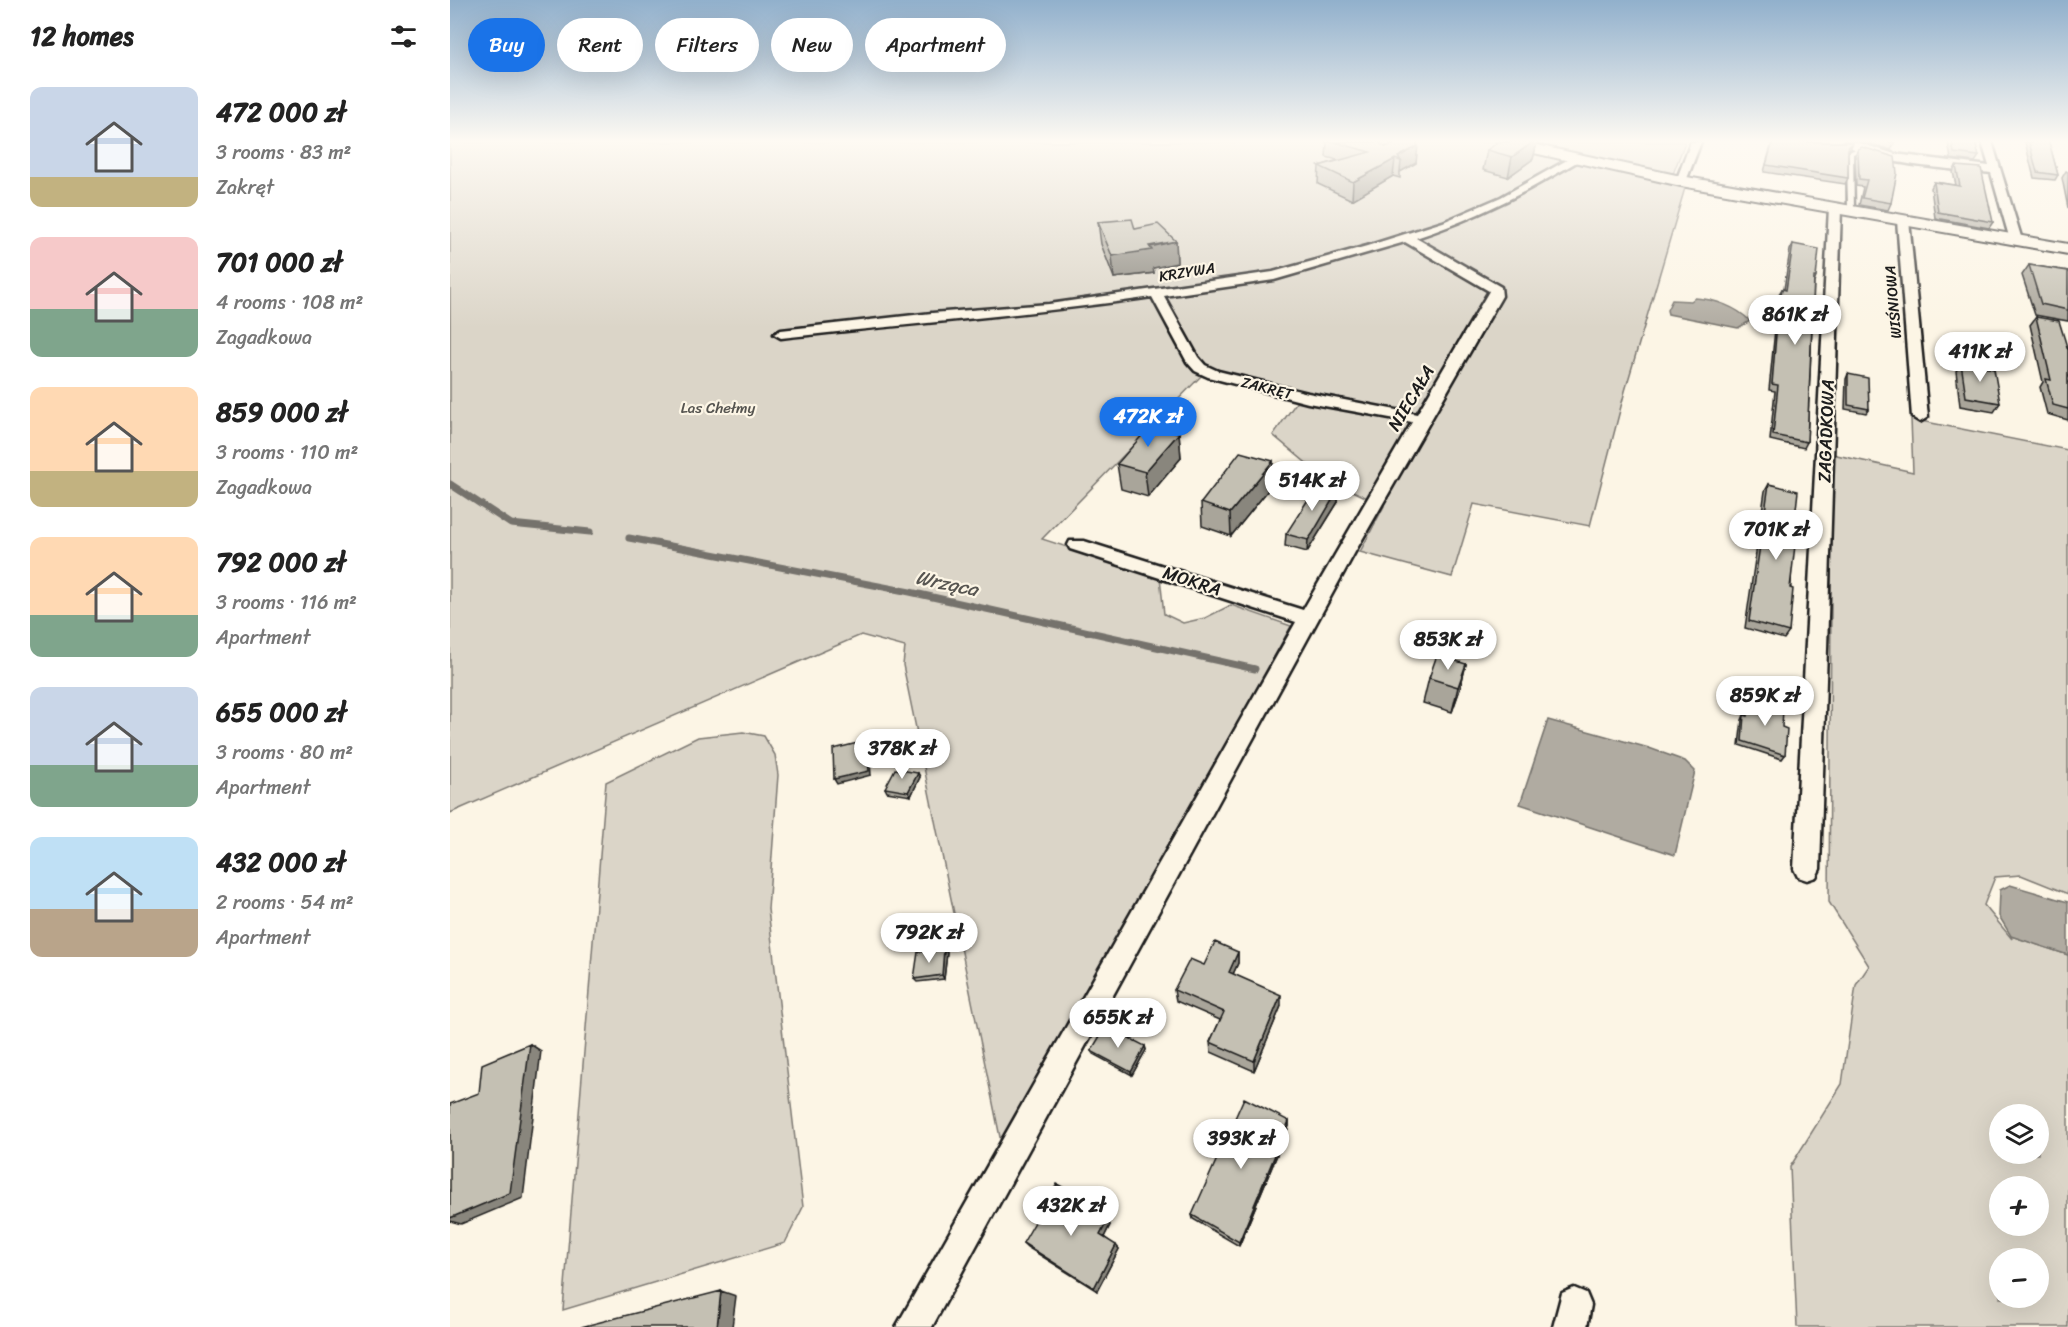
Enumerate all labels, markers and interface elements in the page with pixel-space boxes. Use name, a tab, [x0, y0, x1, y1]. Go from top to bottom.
text: 12 homes	[30, 13, 134, 59]
chip: Buy	[468, 18, 545, 72]
chip: Rent	[557, 18, 643, 72]
chip: Filters	[655, 18, 759, 72]
chip: New	[771, 18, 853, 72]
chip: Apartment	[865, 18, 1006, 72]
icon: filters	[387, 20, 420, 53]
text: 472 000 zł	[216, 89, 346, 135]
icon: home	[78, 111, 150, 183]
text: 3 rooms · 83 m²	[216, 135, 351, 170]
text: Zakręt	[216, 170, 274, 205]
text: 701 000 zł	[216, 239, 342, 285]
street label: KRZYWA	[1157, 255, 1217, 289]
icon: home	[78, 261, 150, 333]
street label: WIŚNIOWA	[1877, 264, 1909, 340]
text: 4 rooms · 108 m²	[216, 285, 363, 320]
pin: 861K zł	[1740, 295, 1850, 346]
text: 861K zł	[1762, 297, 1828, 332]
text: Zagadkowa	[216, 320, 312, 355]
pin: 411K zł	[1925, 332, 2035, 383]
text: 411K zł	[1948, 334, 2012, 369]
street label: NIECAŁA	[1379, 359, 1443, 437]
street label: ZAKRĘT	[1238, 369, 1297, 407]
street label: ZAGADKOWA	[1808, 379, 1844, 483]
text: 859 000 zł	[216, 389, 347, 435]
park label: Las Chełmy	[681, 395, 755, 421]
pin: 472K zł	[1093, 397, 1203, 448]
text: 472K zł	[1114, 399, 1182, 434]
icon: home	[78, 411, 150, 483]
text: 3 rooms · 110 m²	[216, 435, 358, 470]
pin: 514K zł	[1257, 461, 1367, 512]
text: 514K zł	[1279, 463, 1345, 498]
text: Zagadkowa	[216, 470, 312, 505]
pin: 701K zł	[1721, 510, 1831, 561]
text: 701K zł	[1743, 512, 1809, 547]
text: 792 000 zł	[216, 539, 345, 585]
street label: MOKRA	[1159, 557, 1225, 605]
water label: Wrząca	[912, 560, 983, 608]
icon: home	[78, 561, 150, 633]
text: 3 rooms · 116 m²	[216, 585, 357, 620]
text: Apartment	[216, 620, 310, 655]
pin: 853K zł	[1393, 620, 1503, 671]
text: 853K zł	[1414, 622, 1482, 657]
pin: 859K zł	[1710, 676, 1820, 727]
text: 859K zł	[1730, 678, 1800, 713]
text: 655 000 zł	[216, 689, 346, 735]
icon: home	[78, 711, 150, 783]
pin: 378K zł	[847, 729, 957, 780]
text: 378K zł	[868, 731, 936, 766]
text: 3 rooms · 80 m²	[216, 735, 353, 770]
text: Apartment	[216, 770, 310, 805]
text: 432 000 zł	[216, 839, 345, 885]
icon: home	[78, 861, 150, 933]
text: 2 rooms · 54 m²	[216, 885, 354, 920]
pin: 792K zł	[874, 913, 984, 964]
text: 792K zł	[895, 915, 963, 950]
text: Apartment	[216, 920, 310, 955]
pin: 655K zł	[1063, 998, 1173, 1049]
text: 655K zł	[1083, 1000, 1153, 1035]
map controls	[1989, 1104, 2049, 1308]
button: layers	[1989, 1104, 2049, 1164]
pin: 393K zł	[1186, 1119, 1296, 1170]
text: 393K zł	[1207, 1121, 1275, 1156]
button: +	[1989, 1176, 2049, 1236]
pin: 432K zł	[1016, 1186, 1126, 1237]
text: 432K zł	[1037, 1188, 1105, 1223]
button: −	[1989, 1248, 2049, 1308]

